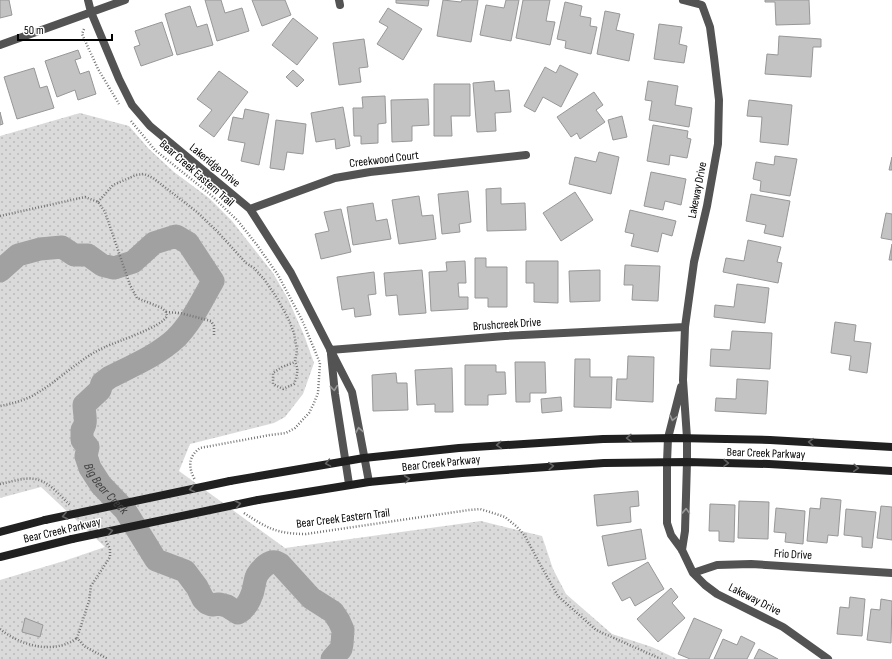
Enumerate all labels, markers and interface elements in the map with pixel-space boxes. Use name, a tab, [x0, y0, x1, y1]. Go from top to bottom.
scale bar	[18, 16, 112, 42]
text: 50 m	[24, 23, 44, 38]
street label: Bear Creek Eastern Trail	[156, 137, 237, 210]
street label: Lakeridge Drive	[186, 140, 243, 191]
street label: Creekwood Court	[349, 148, 420, 171]
street label: Lakeway Drive	[685, 161, 710, 219]
street label: Brushcreek Drive	[472, 315, 542, 334]
one-way arrow	[329, 385, 338, 391]
one-way arrow	[670, 415, 678, 421]
one-way arrow	[355, 427, 364, 433]
one-way arrow	[626, 434, 632, 443]
one-way arrow	[808, 438, 814, 446]
one-way arrow	[496, 441, 502, 450]
street label: Bear Creek Parkway	[726, 445, 806, 462]
street label: Bear Creek Parkway	[401, 452, 481, 475]
one-way arrow	[325, 459, 331, 467]
one-way arrow	[723, 459, 729, 467]
water label: Big Bear Creek	[80, 461, 132, 519]
one-way arrow	[548, 462, 554, 471]
one-way arrow	[853, 464, 859, 473]
one-way arrow	[404, 475, 411, 484]
one-way arrow	[189, 484, 195, 493]
one-way arrow	[234, 501, 241, 509]
street label: Bear Creek Eastern Trail	[295, 505, 391, 532]
one-way arrow	[681, 508, 690, 514]
one-way arrow	[61, 511, 68, 519]
street label: Bear Creek Parkway	[22, 514, 102, 547]
one-way arrow	[107, 527, 113, 535]
street label: Frio Drive	[774, 546, 813, 563]
street label: Lakeway Drive	[726, 580, 784, 619]

